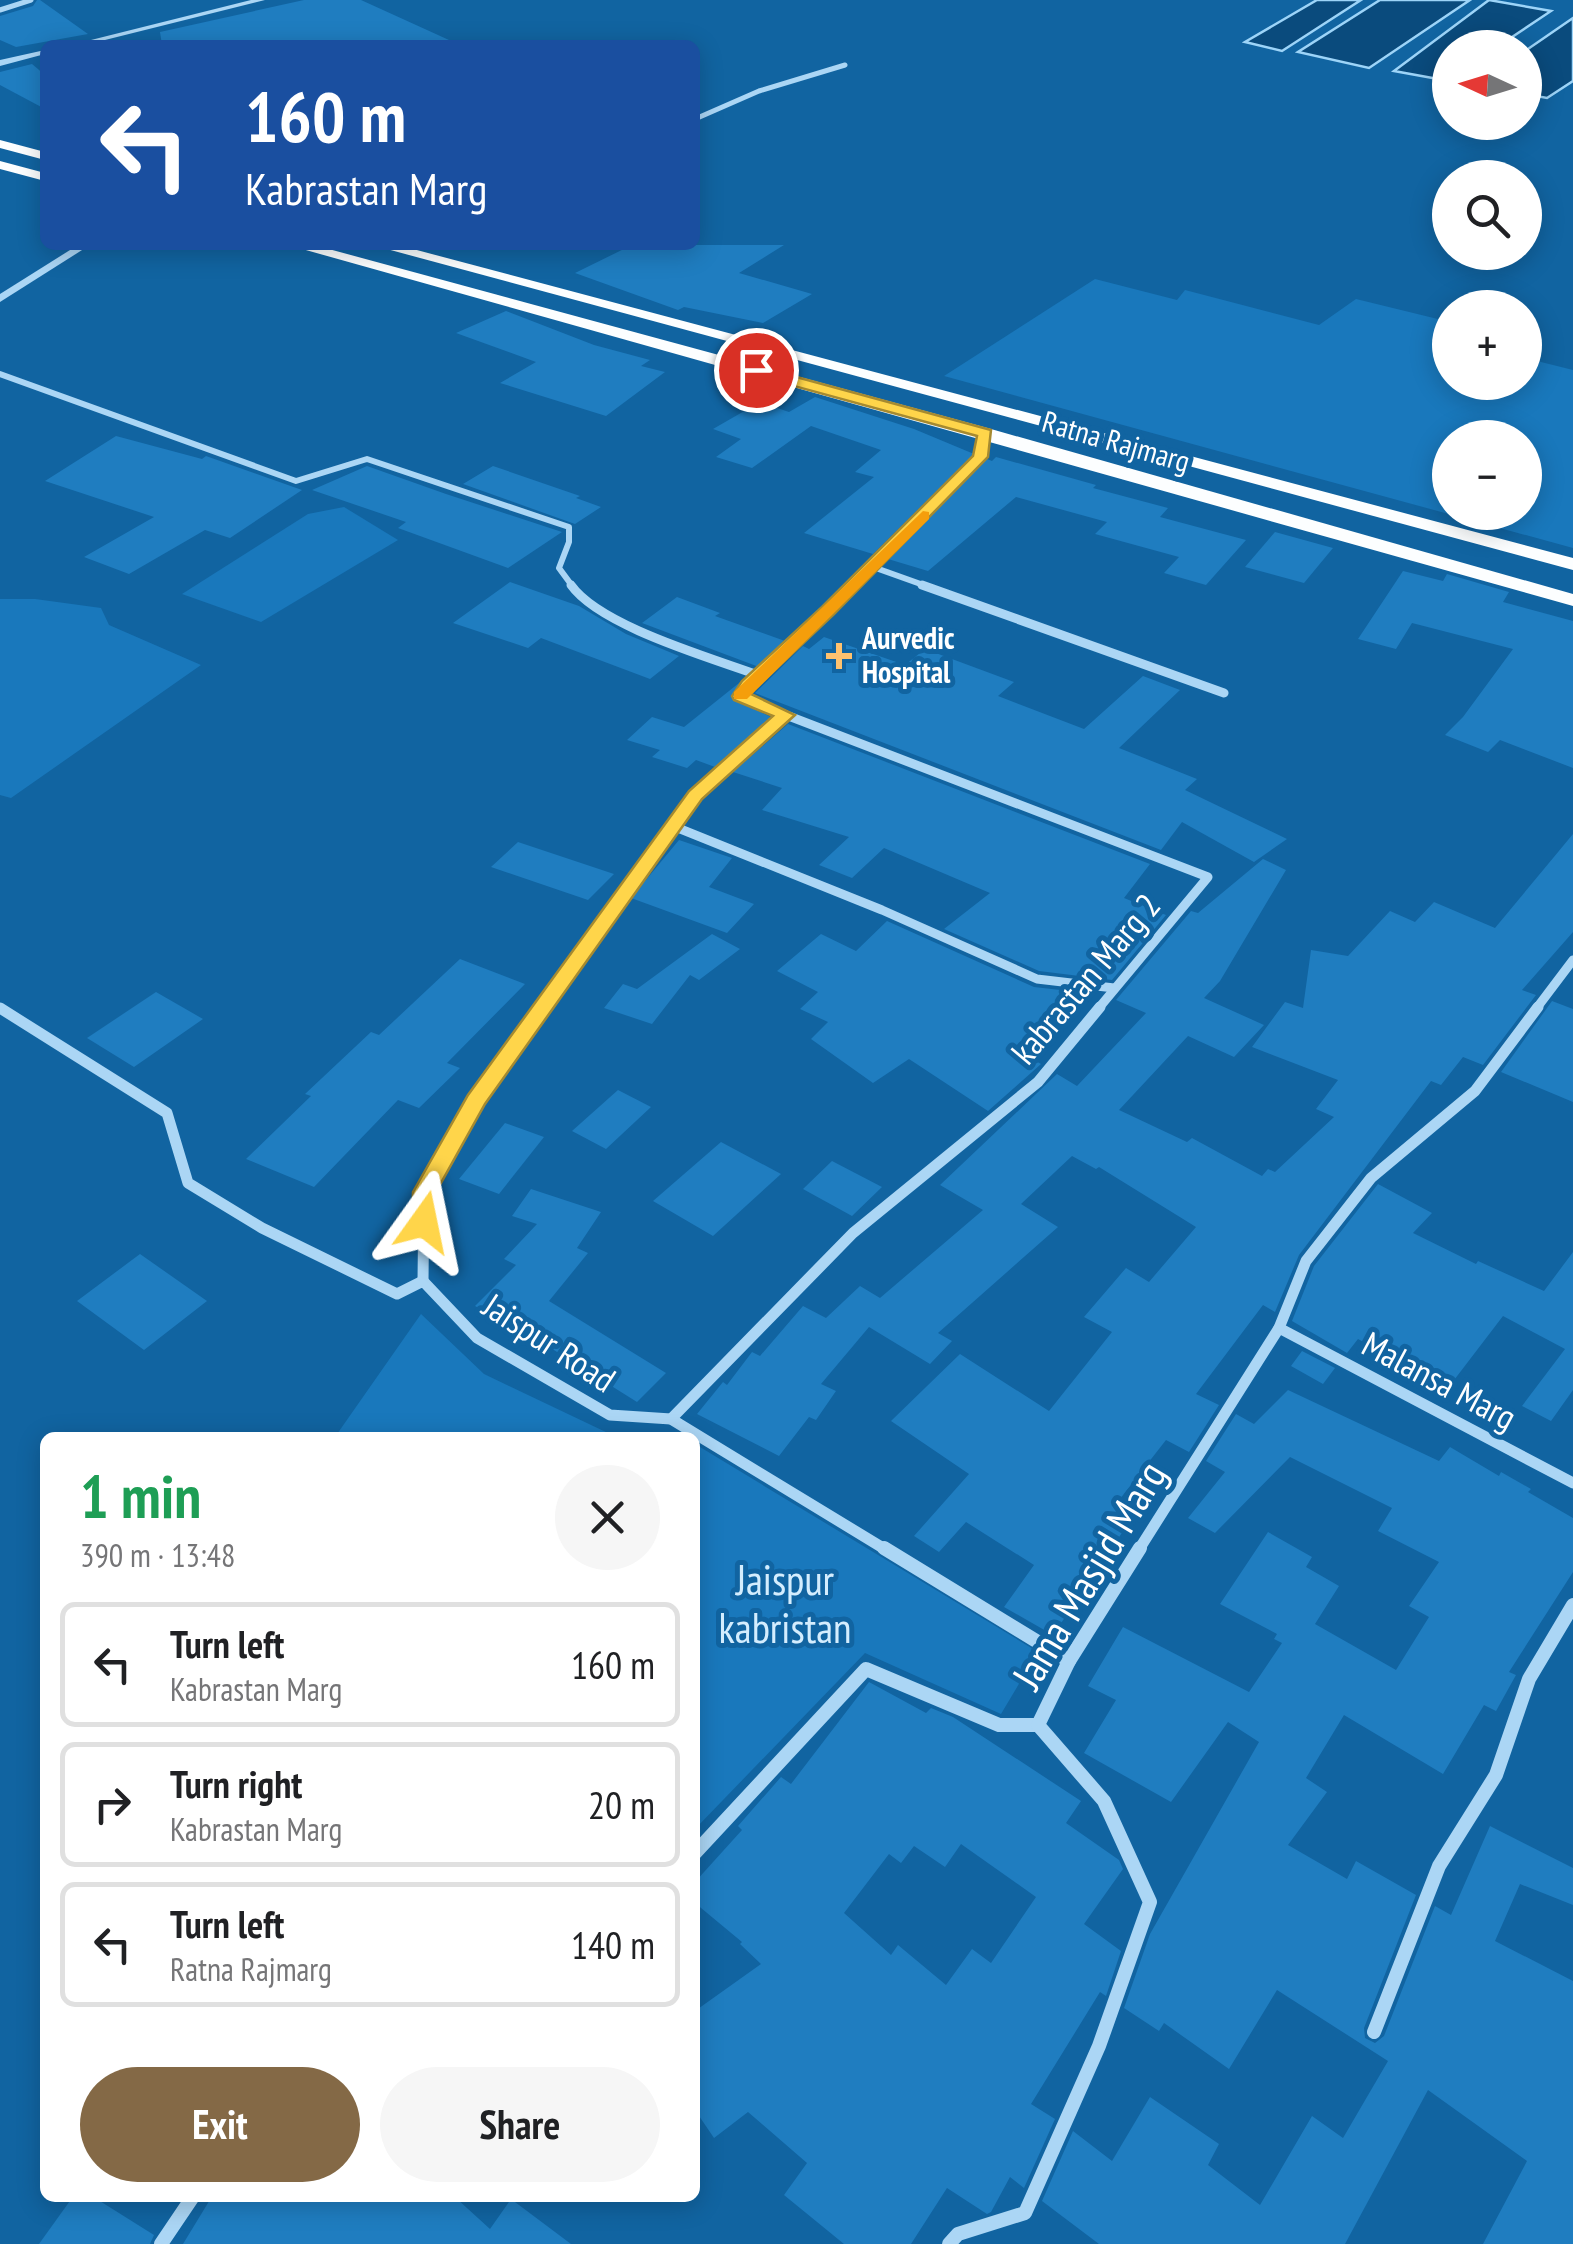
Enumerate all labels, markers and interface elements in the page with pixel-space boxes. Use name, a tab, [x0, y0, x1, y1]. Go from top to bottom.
north arrow	[1432, 30, 1542, 140]
map controls	[1432, 30, 1542, 530]
text: 160 m	[245, 71, 406, 161]
icon: left	[80, 80, 210, 210]
text: Kabrastan Marg	[245, 159, 487, 217]
button: search	[1432, 160, 1542, 270]
button: +	[1432, 290, 1542, 400]
pin	[714, 328, 799, 413]
icon: arrive	[729, 343, 784, 398]
street label: Ratna Rajmarg	[1038, 401, 1195, 480]
button: −	[1432, 420, 1542, 530]
place label: Aurvedic Hospital	[861, 618, 955, 691]
marker: Aurvedic Hospital	[826, 643, 852, 669]
street label: kabrastan Marg 2	[1001, 884, 1170, 1073]
position arrow	[372, 1170, 476, 1274]
street label: Jaispur Road	[474, 1282, 625, 1402]
street label: Malansa Marg	[1354, 1320, 1524, 1440]
street label: Jama Masjid Marg	[998, 1451, 1178, 1700]
text: 1 min	[80, 1457, 201, 1535]
button: close	[555, 1465, 660, 1570]
text: 390 m · 13:48	[80, 1534, 235, 1576]
park label: Jaispur kabristan	[719, 1552, 851, 1655]
text: Turn left	[170, 1619, 284, 1668]
icon: left	[85, 1637, 140, 1692]
text: 160 m	[571, 1640, 655, 1689]
text: Kabrastan Marg	[170, 1668, 342, 1710]
text: Turn right	[170, 1759, 302, 1808]
icon: right	[85, 1777, 140, 1832]
text: 20 m	[588, 1780, 655, 1829]
text: Kabrastan Marg	[170, 1808, 342, 1850]
text: Turn left	[170, 1899, 284, 1948]
icon: left	[85, 1917, 140, 1972]
text: 140 m	[571, 1920, 655, 1969]
text: Ratna Rajmarg	[170, 1948, 332, 1990]
button: Exit	[80, 2067, 360, 2182]
button: Share	[380, 2067, 660, 2182]

